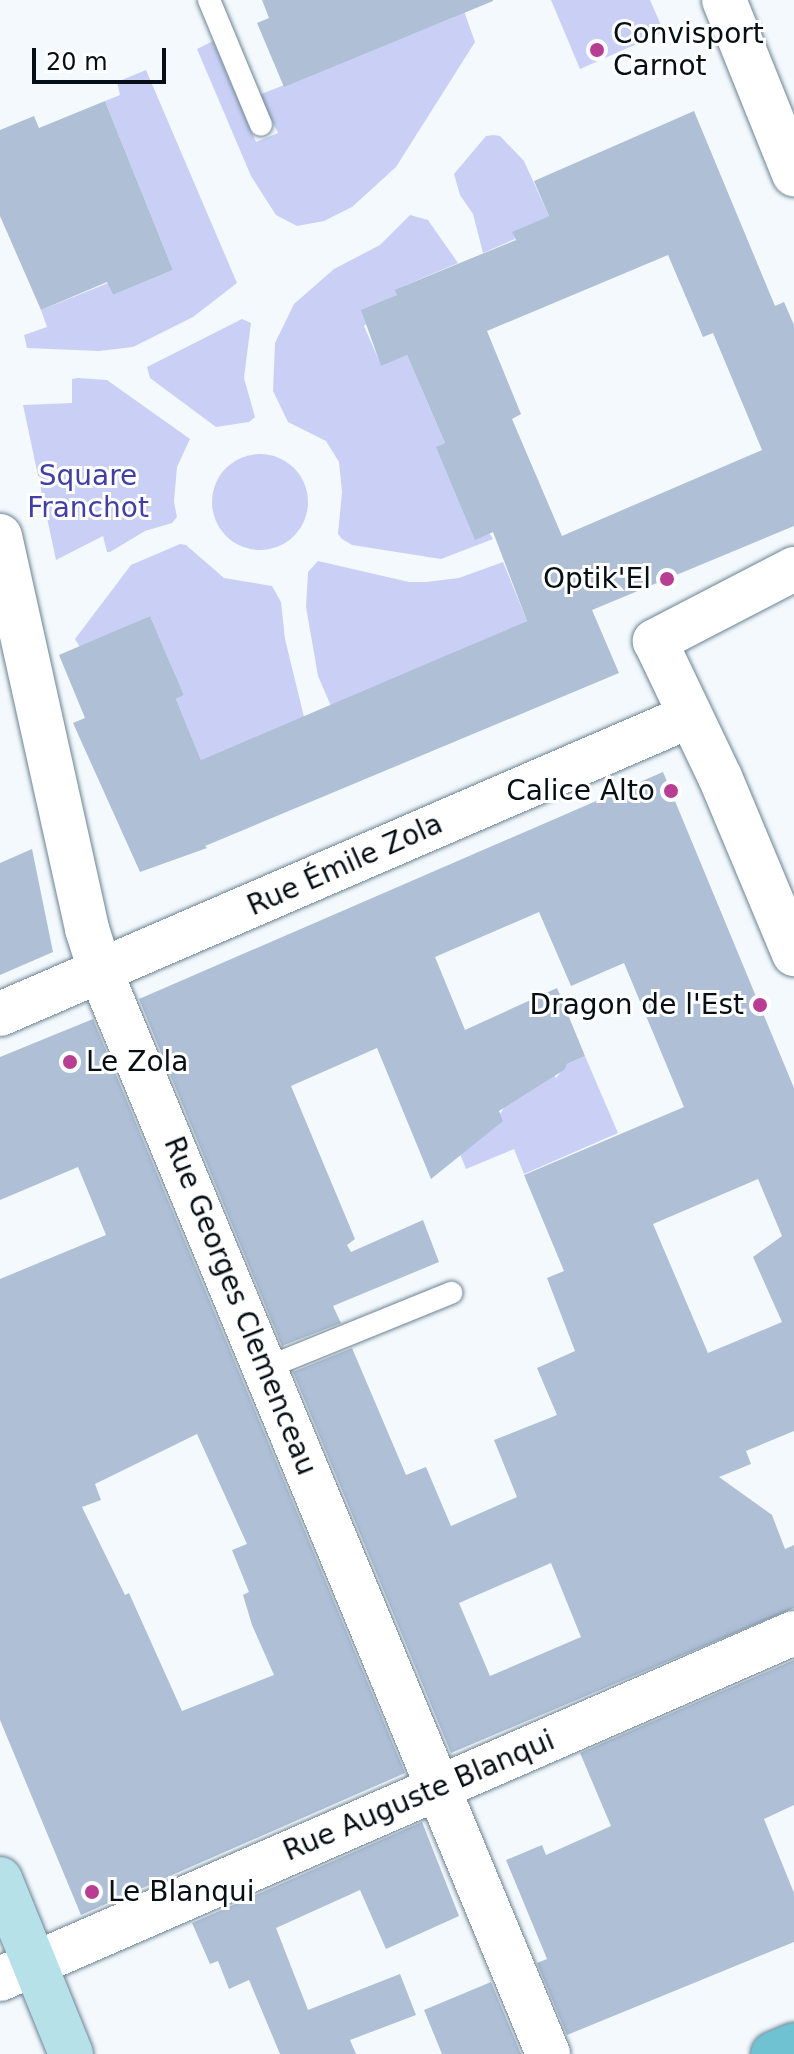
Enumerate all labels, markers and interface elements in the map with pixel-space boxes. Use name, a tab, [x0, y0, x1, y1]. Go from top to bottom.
place label: Convisport Carnot	[613, 17, 764, 83]
scale bar	[36, 32, 170, 82]
marker: Convisport Carnot	[588, 41, 606, 59]
text: 20 m	[46, 48, 108, 76]
park label: Square Franchot	[27, 459, 149, 525]
place label: Optik'El	[543, 562, 651, 596]
marker: Optik'El	[658, 570, 676, 588]
place label: Calice Alto	[506, 774, 655, 808]
marker: Calice Alto	[662, 782, 680, 800]
street label: Rue Émile Zola	[242, 807, 448, 923]
place label: Dragon de l'Est	[530, 988, 744, 1022]
marker: Dragon de l'Est	[751, 996, 769, 1014]
place label: Le Zola	[86, 1045, 188, 1079]
marker: Le Zola	[61, 1053, 79, 1071]
street label: Rue Georges Clemenceau	[157, 1132, 323, 1480]
street label: Rue Auguste Blanqui	[278, 1724, 560, 1868]
place label: Le Blanqui	[108, 1875, 254, 1909]
marker: Le Blanqui	[83, 1883, 101, 1901]

